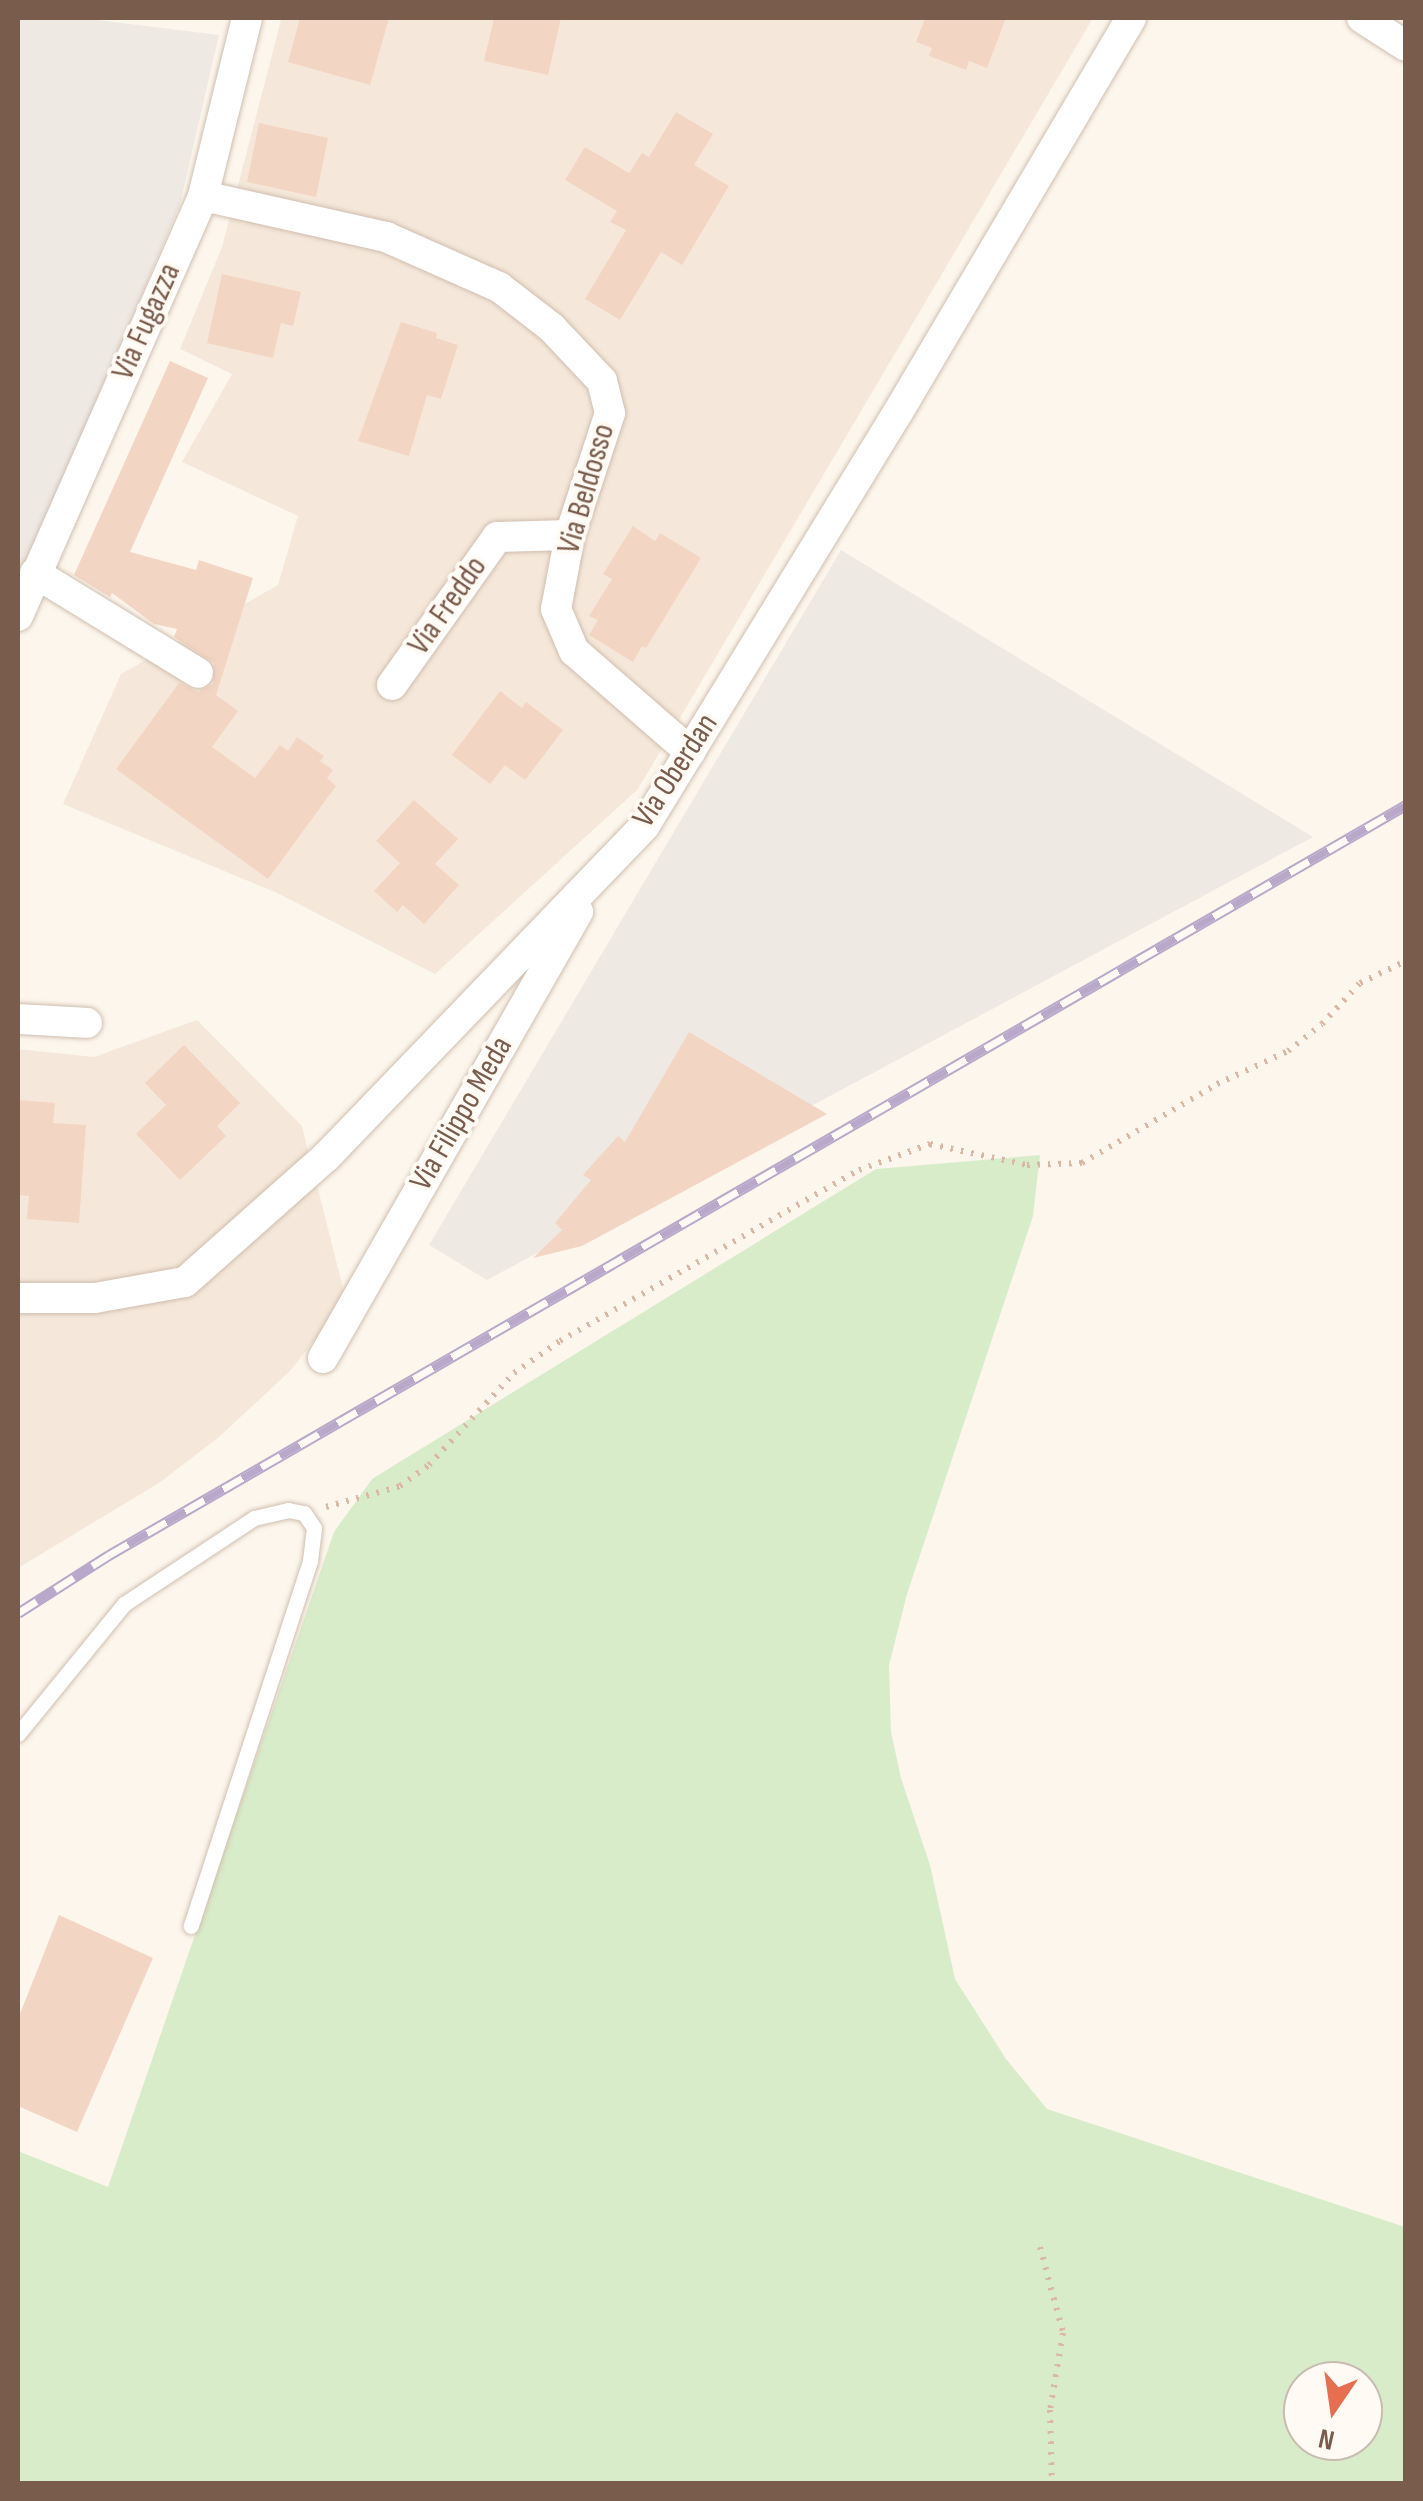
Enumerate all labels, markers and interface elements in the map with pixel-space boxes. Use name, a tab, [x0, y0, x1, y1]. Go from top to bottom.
street label: Via Fugazza	[104, 258, 190, 386]
street label: Via Beldosso	[550, 420, 624, 558]
street label: Via Freddo	[400, 549, 496, 663]
street label: Via Oberdan	[625, 707, 727, 835]
street label: Via Filippo Meda	[403, 1030, 521, 1198]
north arrow	[1283, 2361, 1383, 2461]
text: N	[1316, 2421, 1338, 2457]

